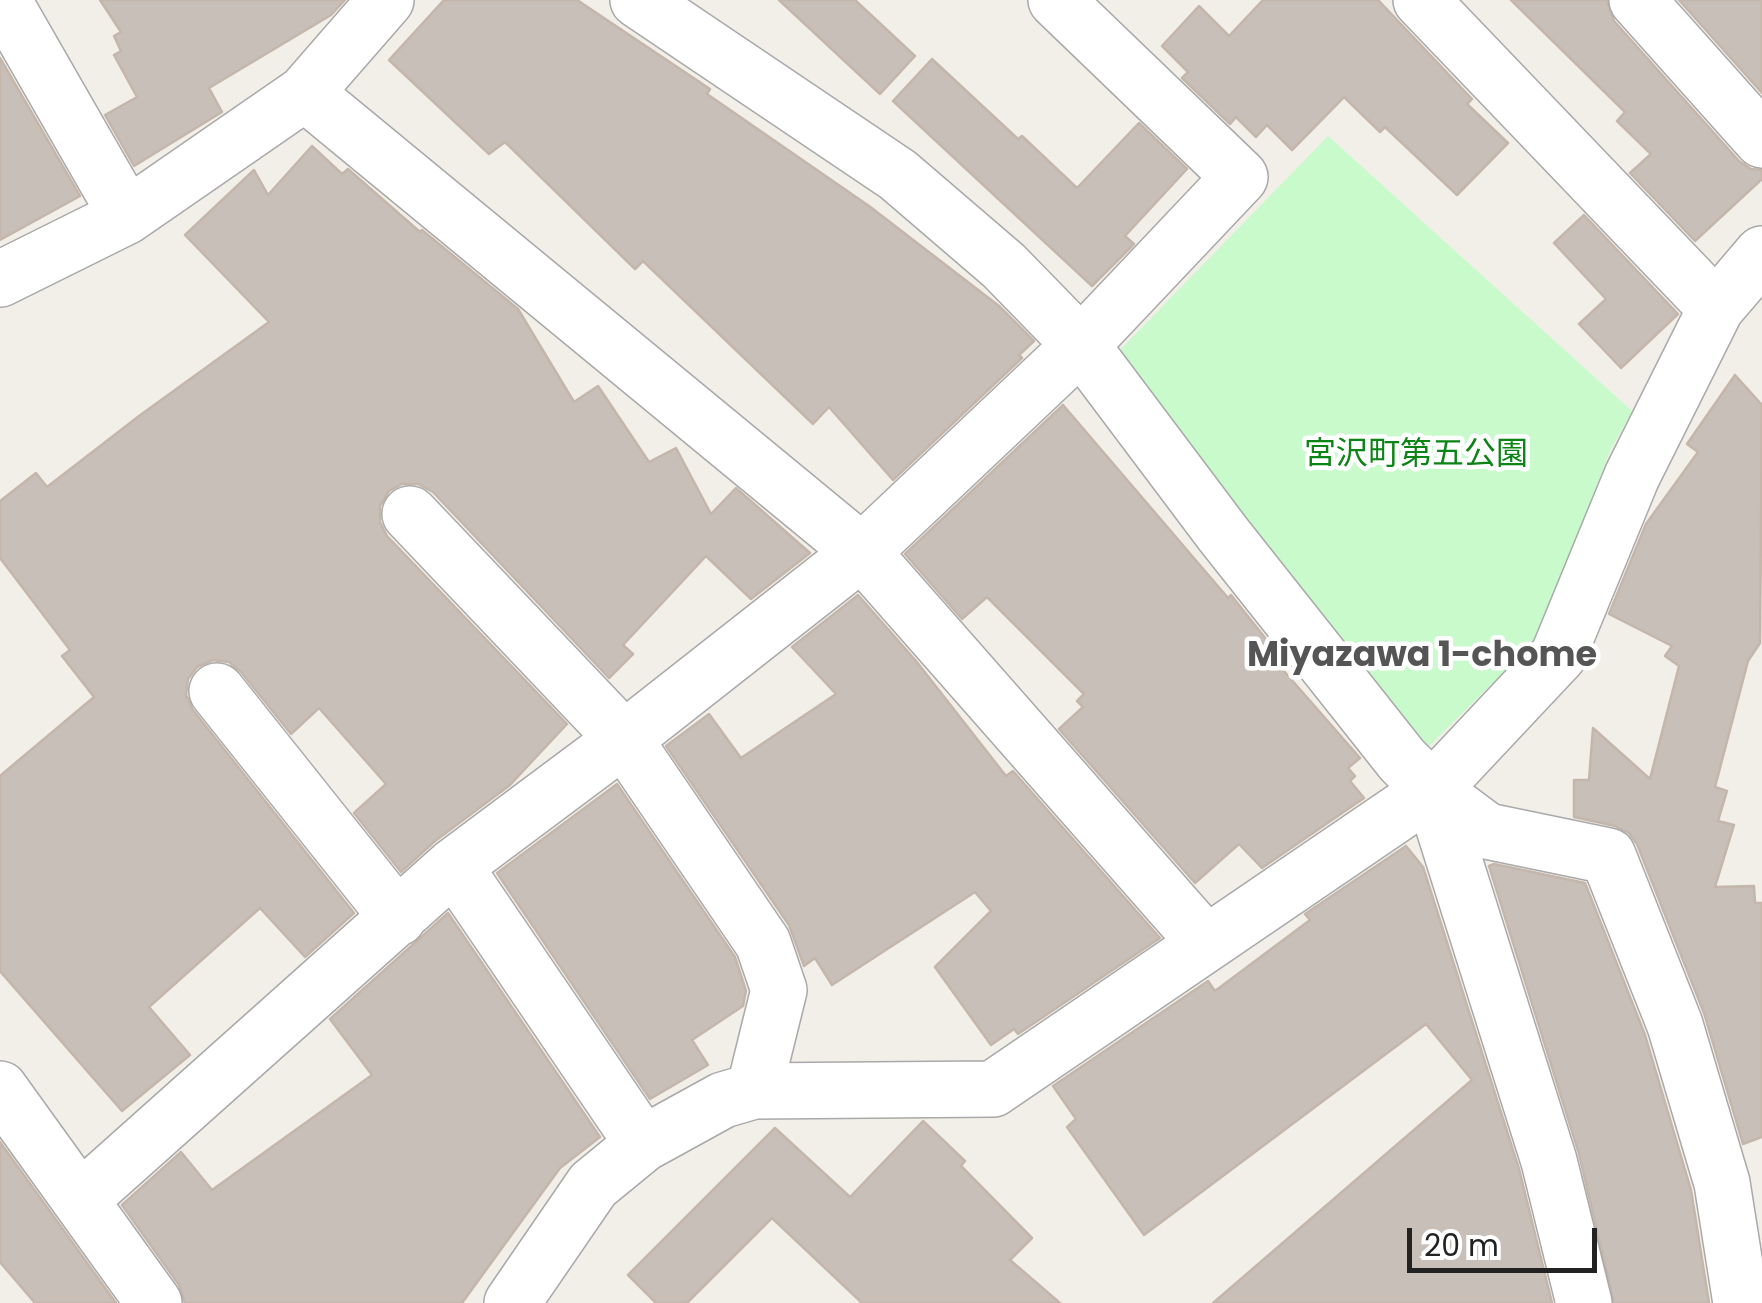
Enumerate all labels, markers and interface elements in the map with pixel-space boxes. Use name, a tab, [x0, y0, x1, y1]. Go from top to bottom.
park label: 宮沢町第五公園	[1304, 437, 1528, 475]
district label: Miyazawa 1-chome	[1247, 636, 1597, 678]
scale bar	[1412, 1208, 1602, 1270]
text: 20 m	[1424, 1224, 1499, 1267]

